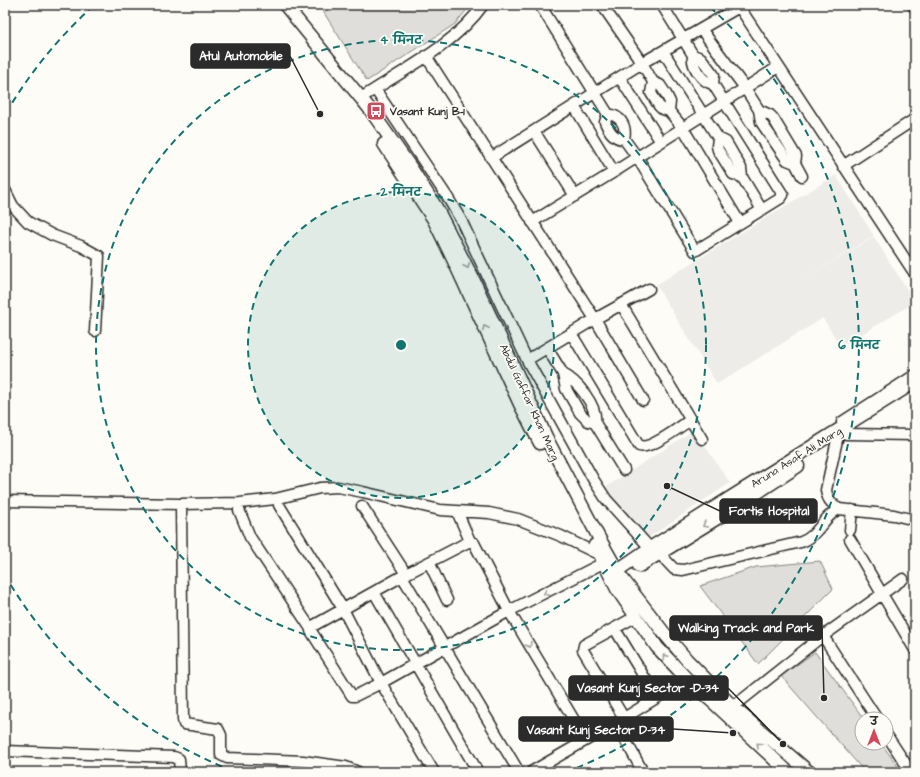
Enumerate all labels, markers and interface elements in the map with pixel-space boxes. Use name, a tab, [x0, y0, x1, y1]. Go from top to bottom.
text: 4 मिनट	[380, 31, 423, 49]
callout: Atul Automobile	[191, 44, 290, 68]
text: Atul Automobile	[199, 48, 283, 65]
bus stop icon: Vasant Kunj B-1	[365, 100, 387, 122]
place label: Vasant Kunj B-1	[389, 104, 465, 120]
text: 2 मिनट	[380, 183, 423, 201]
one-way arrow	[462, 262, 470, 269]
one-way arrow	[482, 325, 490, 333]
text: 6 मिनट	[838, 336, 881, 354]
centre of rings	[394, 338, 408, 352]
street label: Abdul Gaffar Khan Marg	[495, 341, 563, 464]
street label: Aruna Asaf Ali Marg	[748, 423, 845, 492]
callout: Fortis Hospital	[720, 499, 817, 523]
text: Fortis Hospital	[729, 503, 809, 521]
one-way arrow	[702, 520, 709, 528]
one-way arrow	[542, 588, 550, 595]
callout: Walking Track and Park	[670, 616, 822, 640]
text: Walking Track and Park	[677, 620, 815, 639]
one-way arrow	[524, 641, 532, 648]
one-way arrow	[662, 654, 669, 661]
callout: Vasant Kunj Sector -D-34	[569, 676, 728, 700]
text: Vasant Kunj Sector -D-34	[576, 680, 720, 698]
north arrow	[854, 711, 894, 751]
text: उ	[869, 714, 879, 729]
callout: Vasant Kunj Sector D-34	[519, 717, 673, 741]
text: Vasant Kunj Sector D-34	[526, 722, 666, 740]
one-way arrow	[757, 743, 764, 750]

